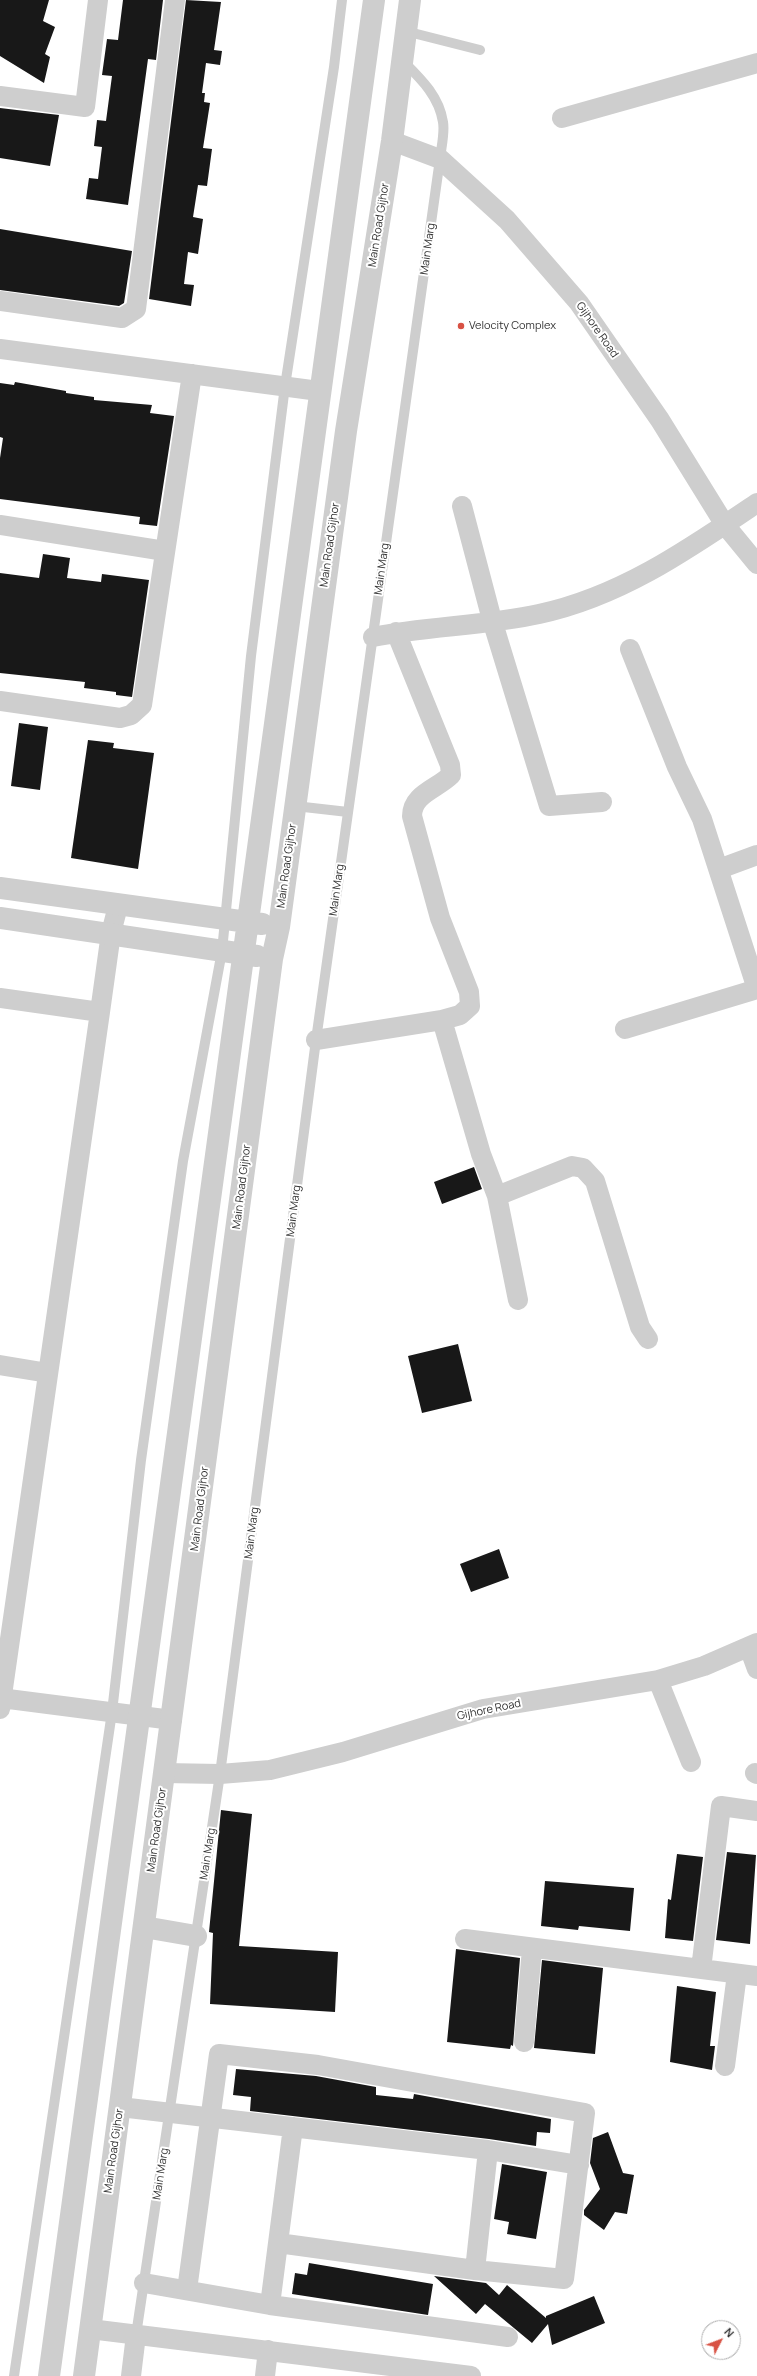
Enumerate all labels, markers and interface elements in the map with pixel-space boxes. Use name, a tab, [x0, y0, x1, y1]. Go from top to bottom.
street label: Main Road Gijhor	[366, 182, 392, 268]
street label: Main Marg	[418, 222, 438, 276]
street label: Gijhore Road	[573, 300, 621, 360]
place label: Velocity Complex	[469, 319, 556, 333]
marker: Velocity Complex	[456, 321, 466, 331]
street label: Main Road Gijhor	[318, 502, 342, 588]
street label: Main Marg	[372, 542, 392, 596]
street label: Main Road Gijhor	[275, 823, 299, 909]
street label: Main Marg	[327, 863, 347, 917]
street label: Main Road Gijhor	[230, 1144, 254, 1230]
street label: Main Marg	[284, 1184, 304, 1238]
street label: Main Road Gijhor	[188, 1466, 212, 1552]
street label: Main Marg	[242, 1506, 262, 1560]
street label: Gijhore Road	[456, 1697, 522, 1723]
street label: Main Road Gijhor	[145, 1787, 169, 1873]
street label: Main Marg	[197, 1827, 219, 1881]
street label: Main Road Gijhor	[102, 2108, 126, 2194]
street label: Main Marg	[150, 2147, 172, 2201]
north arrow	[701, 2320, 741, 2360]
text: N	[721, 2324, 738, 2340]

